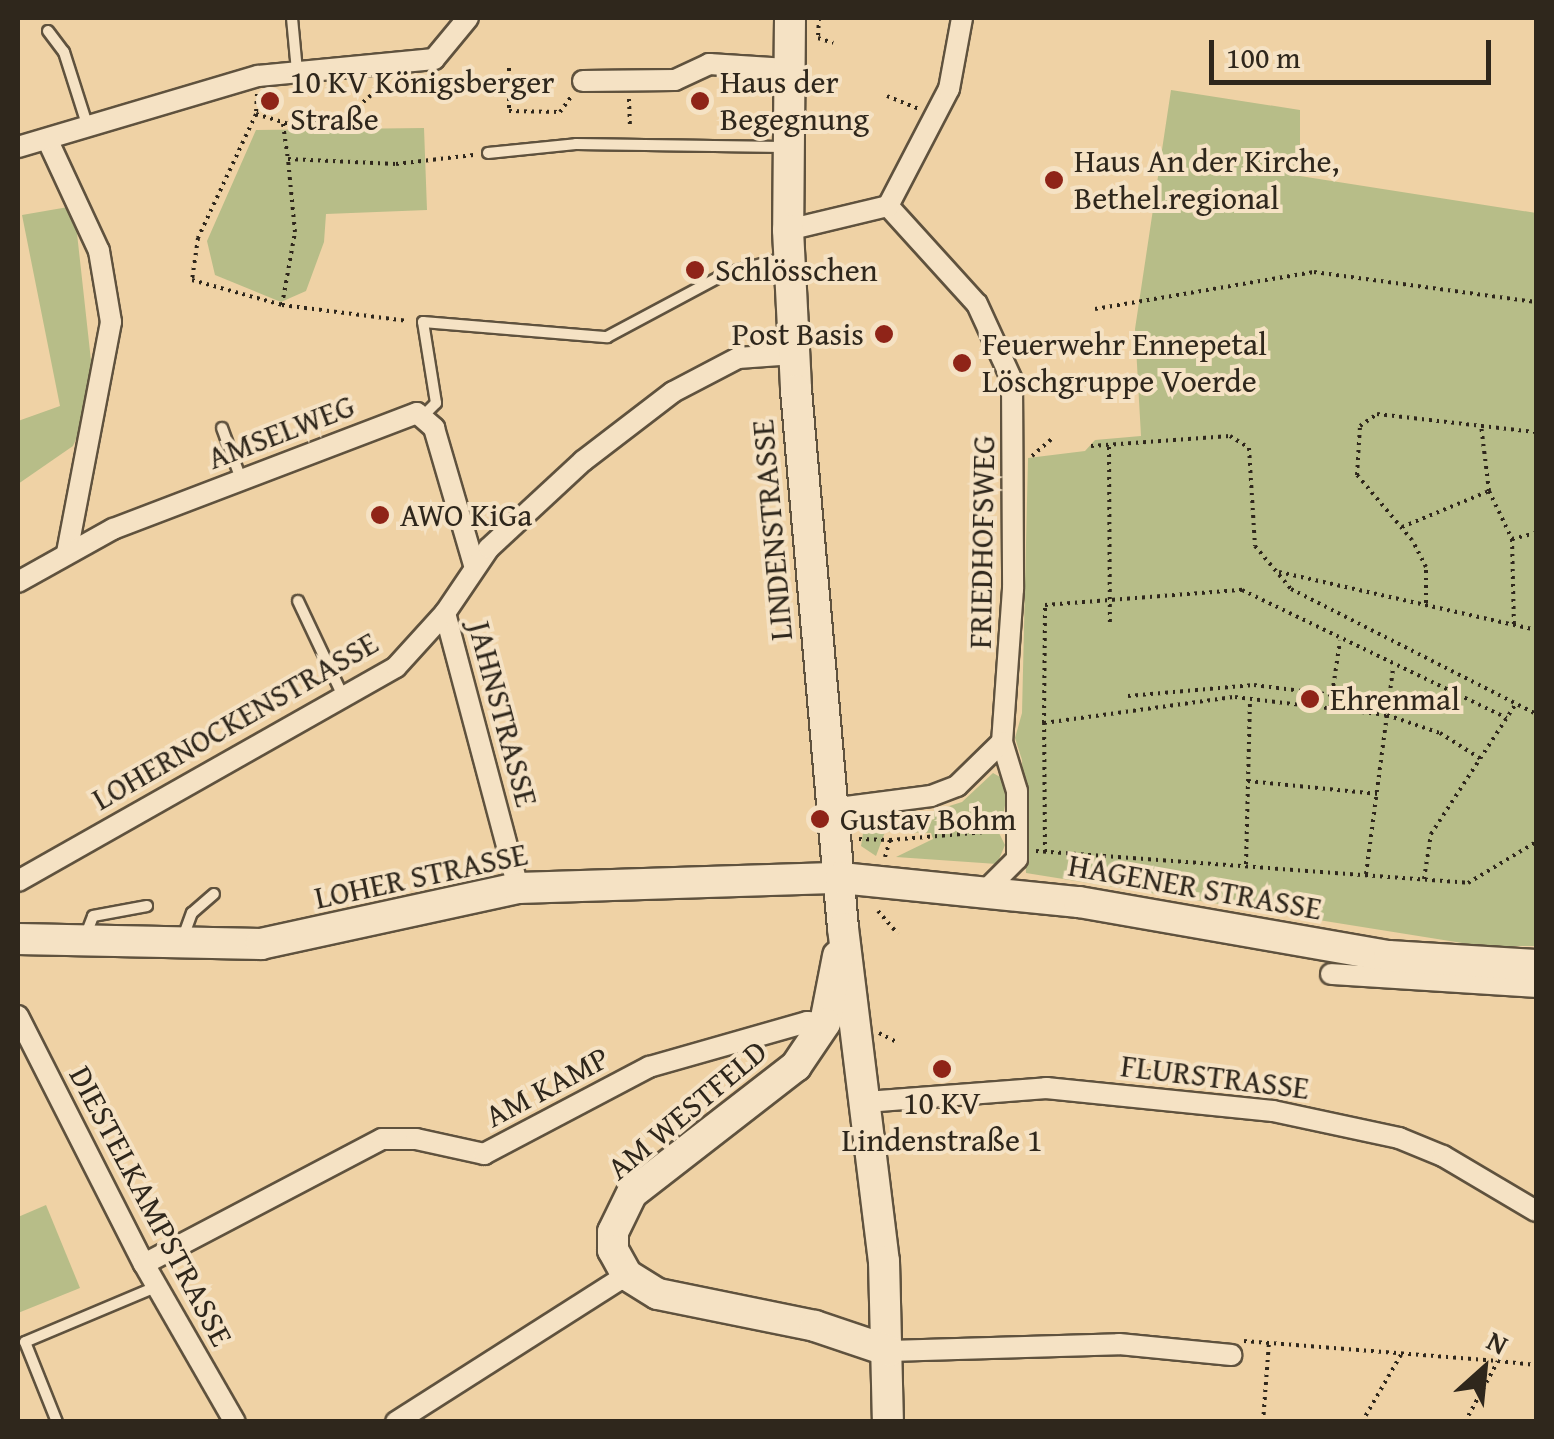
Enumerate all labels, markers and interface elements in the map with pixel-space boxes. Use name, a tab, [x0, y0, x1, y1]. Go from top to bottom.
scale bar	[1214, 20, 1496, 82]
text: 100 m	[1226, 35, 1300, 79]
place label: 10 KV Königsberger Straße	[290, 64, 555, 139]
place label: Haus der Begegnung	[720, 64, 869, 139]
marker: 10 KV Königsberger Straße	[259, 90, 281, 112]
marker: Haus der Begegnung	[689, 90, 711, 112]
place label: Haus An der Kirche, Bethel.regional	[1074, 143, 1339, 218]
marker: Haus An der Kirche, Bethel.regional	[1043, 169, 1065, 191]
place label: Schlösschen	[715, 251, 878, 289]
marker: Schlösschen	[684, 259, 706, 281]
place label: Post Basis	[732, 315, 864, 353]
marker: Post Basis	[873, 323, 895, 345]
place label: Feuerwehr Ennepetal Löschgruppe Voerde	[982, 326, 1267, 401]
marker: Feuerwehr Ennepetal Löschgruppe Voerde	[951, 352, 973, 374]
street label: AMSELWEG	[202, 386, 360, 478]
street label: LINDENSTRASSE	[743, 418, 801, 642]
street label: FRIEDHOFSWEG	[961, 435, 1003, 649]
place label: AWO KiGa	[400, 496, 532, 534]
marker: AWO KiGa	[369, 504, 391, 526]
street label: JAHNSTRASSE	[460, 617, 546, 811]
street label: LOHERNOCKENSTRASSE	[85, 623, 385, 819]
place label: Ehrenmal	[1330, 680, 1460, 718]
marker: Ehrenmal	[1299, 688, 1321, 710]
place label: Gustav Bohm	[840, 800, 1016, 838]
marker: Gustav Bohm	[809, 808, 831, 830]
street label: LOHER STRASSE	[311, 835, 531, 917]
street label: HAGENER STRASSE	[1065, 846, 1325, 928]
street label: AM WESTFELD	[599, 1032, 775, 1188]
street label: AM KAMP	[479, 1038, 615, 1136]
street label: FLURSTRASSE	[1119, 1046, 1311, 1108]
marker: 10 KV Lindenstraße 1	[931, 1058, 953, 1080]
street label: DIESTELKAMPSTRASSE	[61, 1060, 241, 1352]
place label: 10 KV Lindenstraße 1	[842, 1085, 1042, 1160]
north arrow	[1434, 1319, 1534, 1419]
text: N	[1480, 1319, 1515, 1364]

